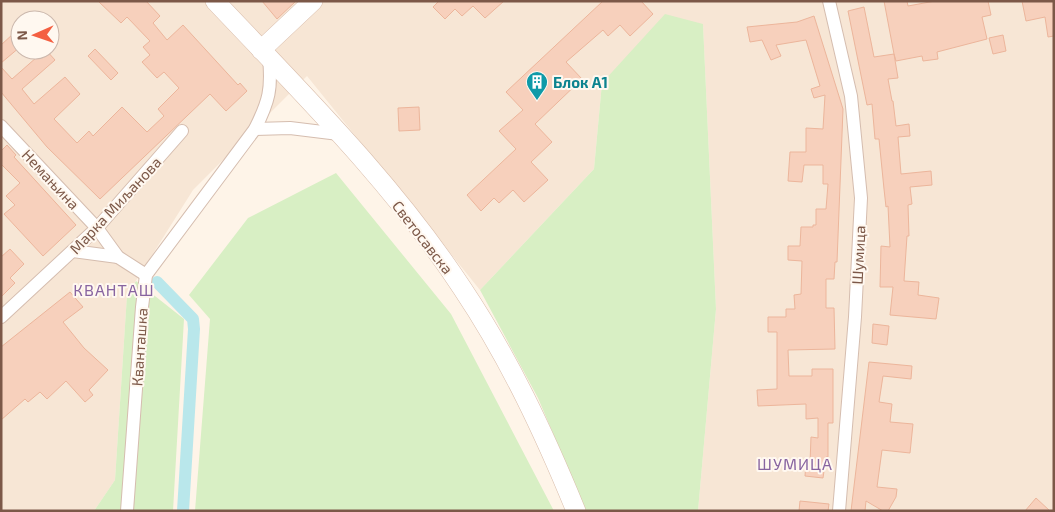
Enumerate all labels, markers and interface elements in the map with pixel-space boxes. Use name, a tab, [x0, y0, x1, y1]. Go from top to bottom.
north arrow	[10, 10, 60, 60]
text: N	[13, 30, 30, 41]
building icon: Блок А1	[525, 70, 549, 101]
place label: Блок А1	[553, 73, 608, 91]
street label: Немањина	[19, 145, 83, 213]
street label: Марка Миљанова	[65, 153, 165, 257]
street label: Светосавска	[389, 197, 457, 277]
street label: Шумица	[847, 225, 870, 285]
district label: КВАНТАШ	[73, 280, 155, 299]
street label: Кванташка	[127, 307, 151, 387]
district label: ШУМИЦА	[757, 454, 833, 473]

